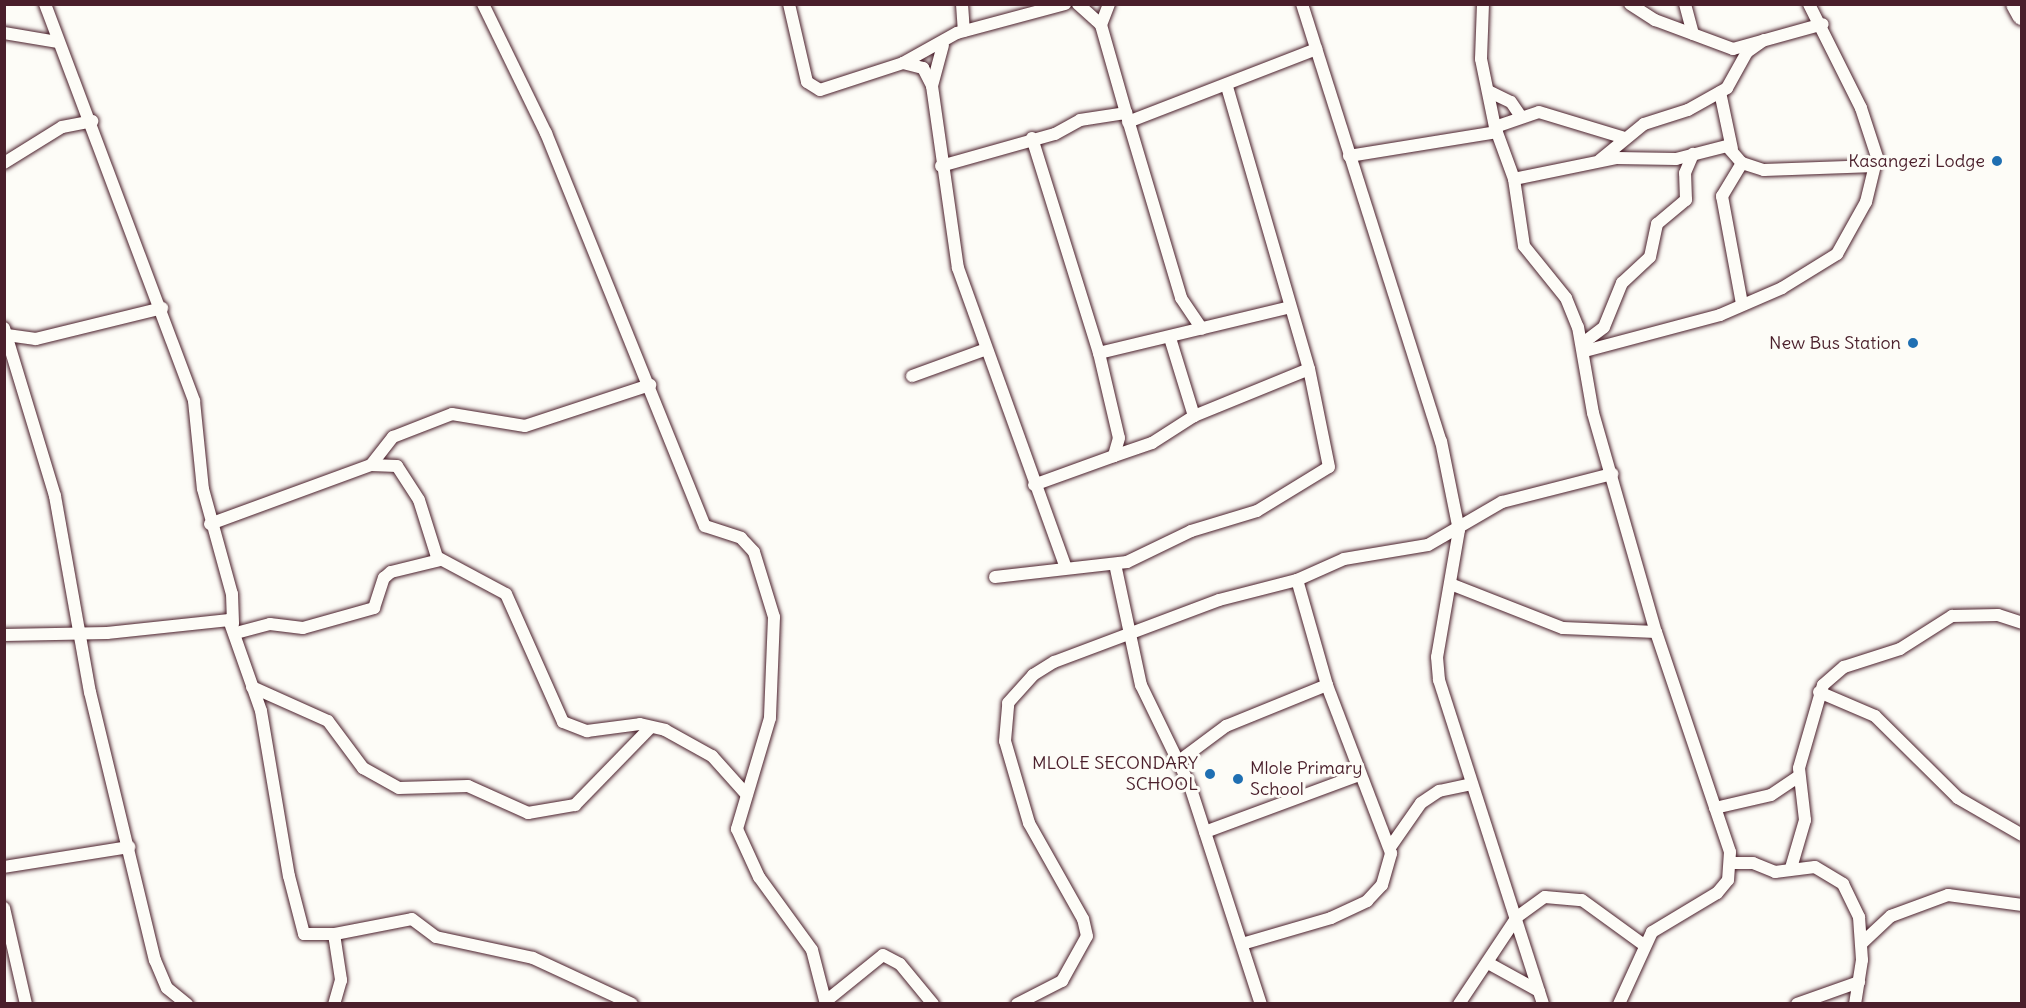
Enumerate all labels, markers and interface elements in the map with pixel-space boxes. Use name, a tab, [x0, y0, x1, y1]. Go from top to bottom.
place label: Kasangezi Lodge	[1848, 150, 1985, 172]
marker: Kasangezi Lodge	[1990, 154, 2004, 168]
place label: New Bus Station	[1769, 332, 1901, 354]
marker: New Bus Station	[1906, 336, 1920, 350]
place label: MLOLE SECONDARY SCHOOL	[1032, 753, 1198, 795]
place label: Mlole Primary School	[1250, 758, 1363, 800]
marker: MLOLE SECONDARY SCHOOL	[1203, 767, 1217, 781]
marker: Mlole Primary School	[1231, 772, 1245, 786]

